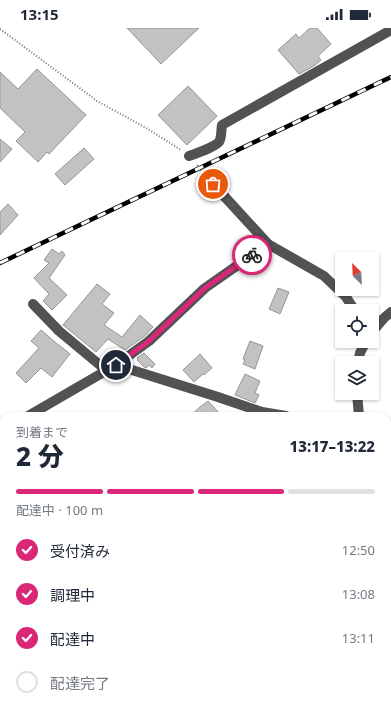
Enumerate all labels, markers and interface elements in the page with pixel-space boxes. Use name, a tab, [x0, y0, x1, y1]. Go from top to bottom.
text: 13:15	[20, 4, 59, 24]
pin	[196, 167, 230, 201]
icon: bag	[202, 173, 224, 195]
courier	[232, 235, 272, 275]
icon: bike	[241, 244, 263, 266]
north arrow	[335, 252, 379, 296]
map controls	[335, 252, 379, 400]
button: locate	[335, 304, 379, 348]
pin	[99, 348, 133, 382]
icon: home	[105, 354, 127, 376]
button: layers	[335, 356, 379, 400]
text: 到着まで	[16, 423, 68, 441]
text: 13:17–13:22	[290, 436, 375, 456]
text: 2 分	[16, 438, 64, 474]
text: 配達中 · 100 m	[16, 501, 103, 519]
icon: check	[16, 539, 38, 561]
text: 受付済み	[50, 541, 110, 561]
text: 12:50	[342, 541, 375, 559]
icon: check	[16, 583, 38, 605]
text: 調理中	[50, 585, 95, 605]
text: 13:08	[342, 585, 375, 603]
icon: check	[16, 627, 38, 649]
text: 配達中	[50, 629, 95, 649]
text: 13:11	[342, 629, 375, 647]
text: 配達完了	[50, 673, 110, 693]

